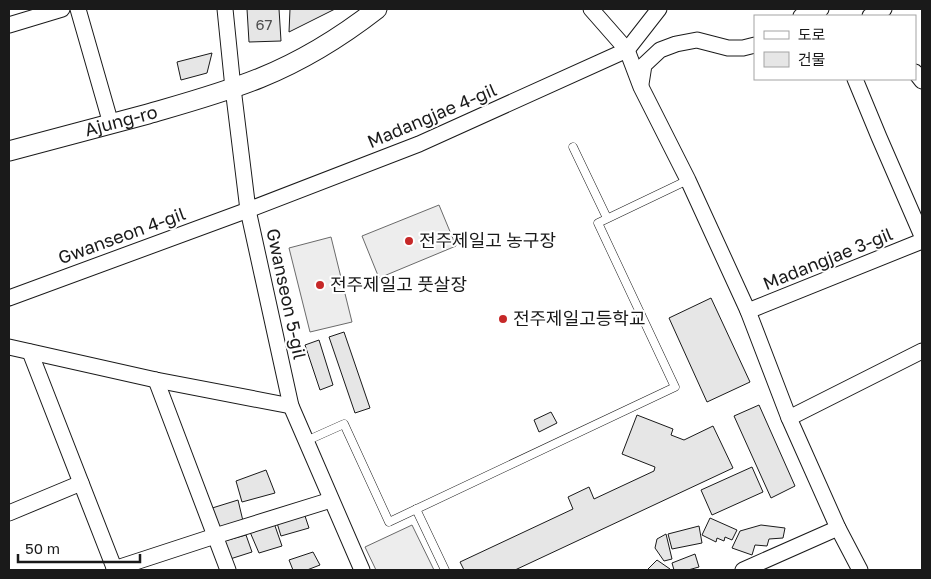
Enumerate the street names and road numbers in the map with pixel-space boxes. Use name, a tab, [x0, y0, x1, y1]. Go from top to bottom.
street label: Madangjae 4-gil	[364, 78, 500, 152]
street label: Ajung-ro	[82, 100, 160, 140]
street label: Gwanseon 4-gil	[55, 202, 189, 268]
street label: Madangjae 3-gil	[760, 222, 896, 294]
street label: Gwanseon 5-gil	[262, 226, 312, 362]

